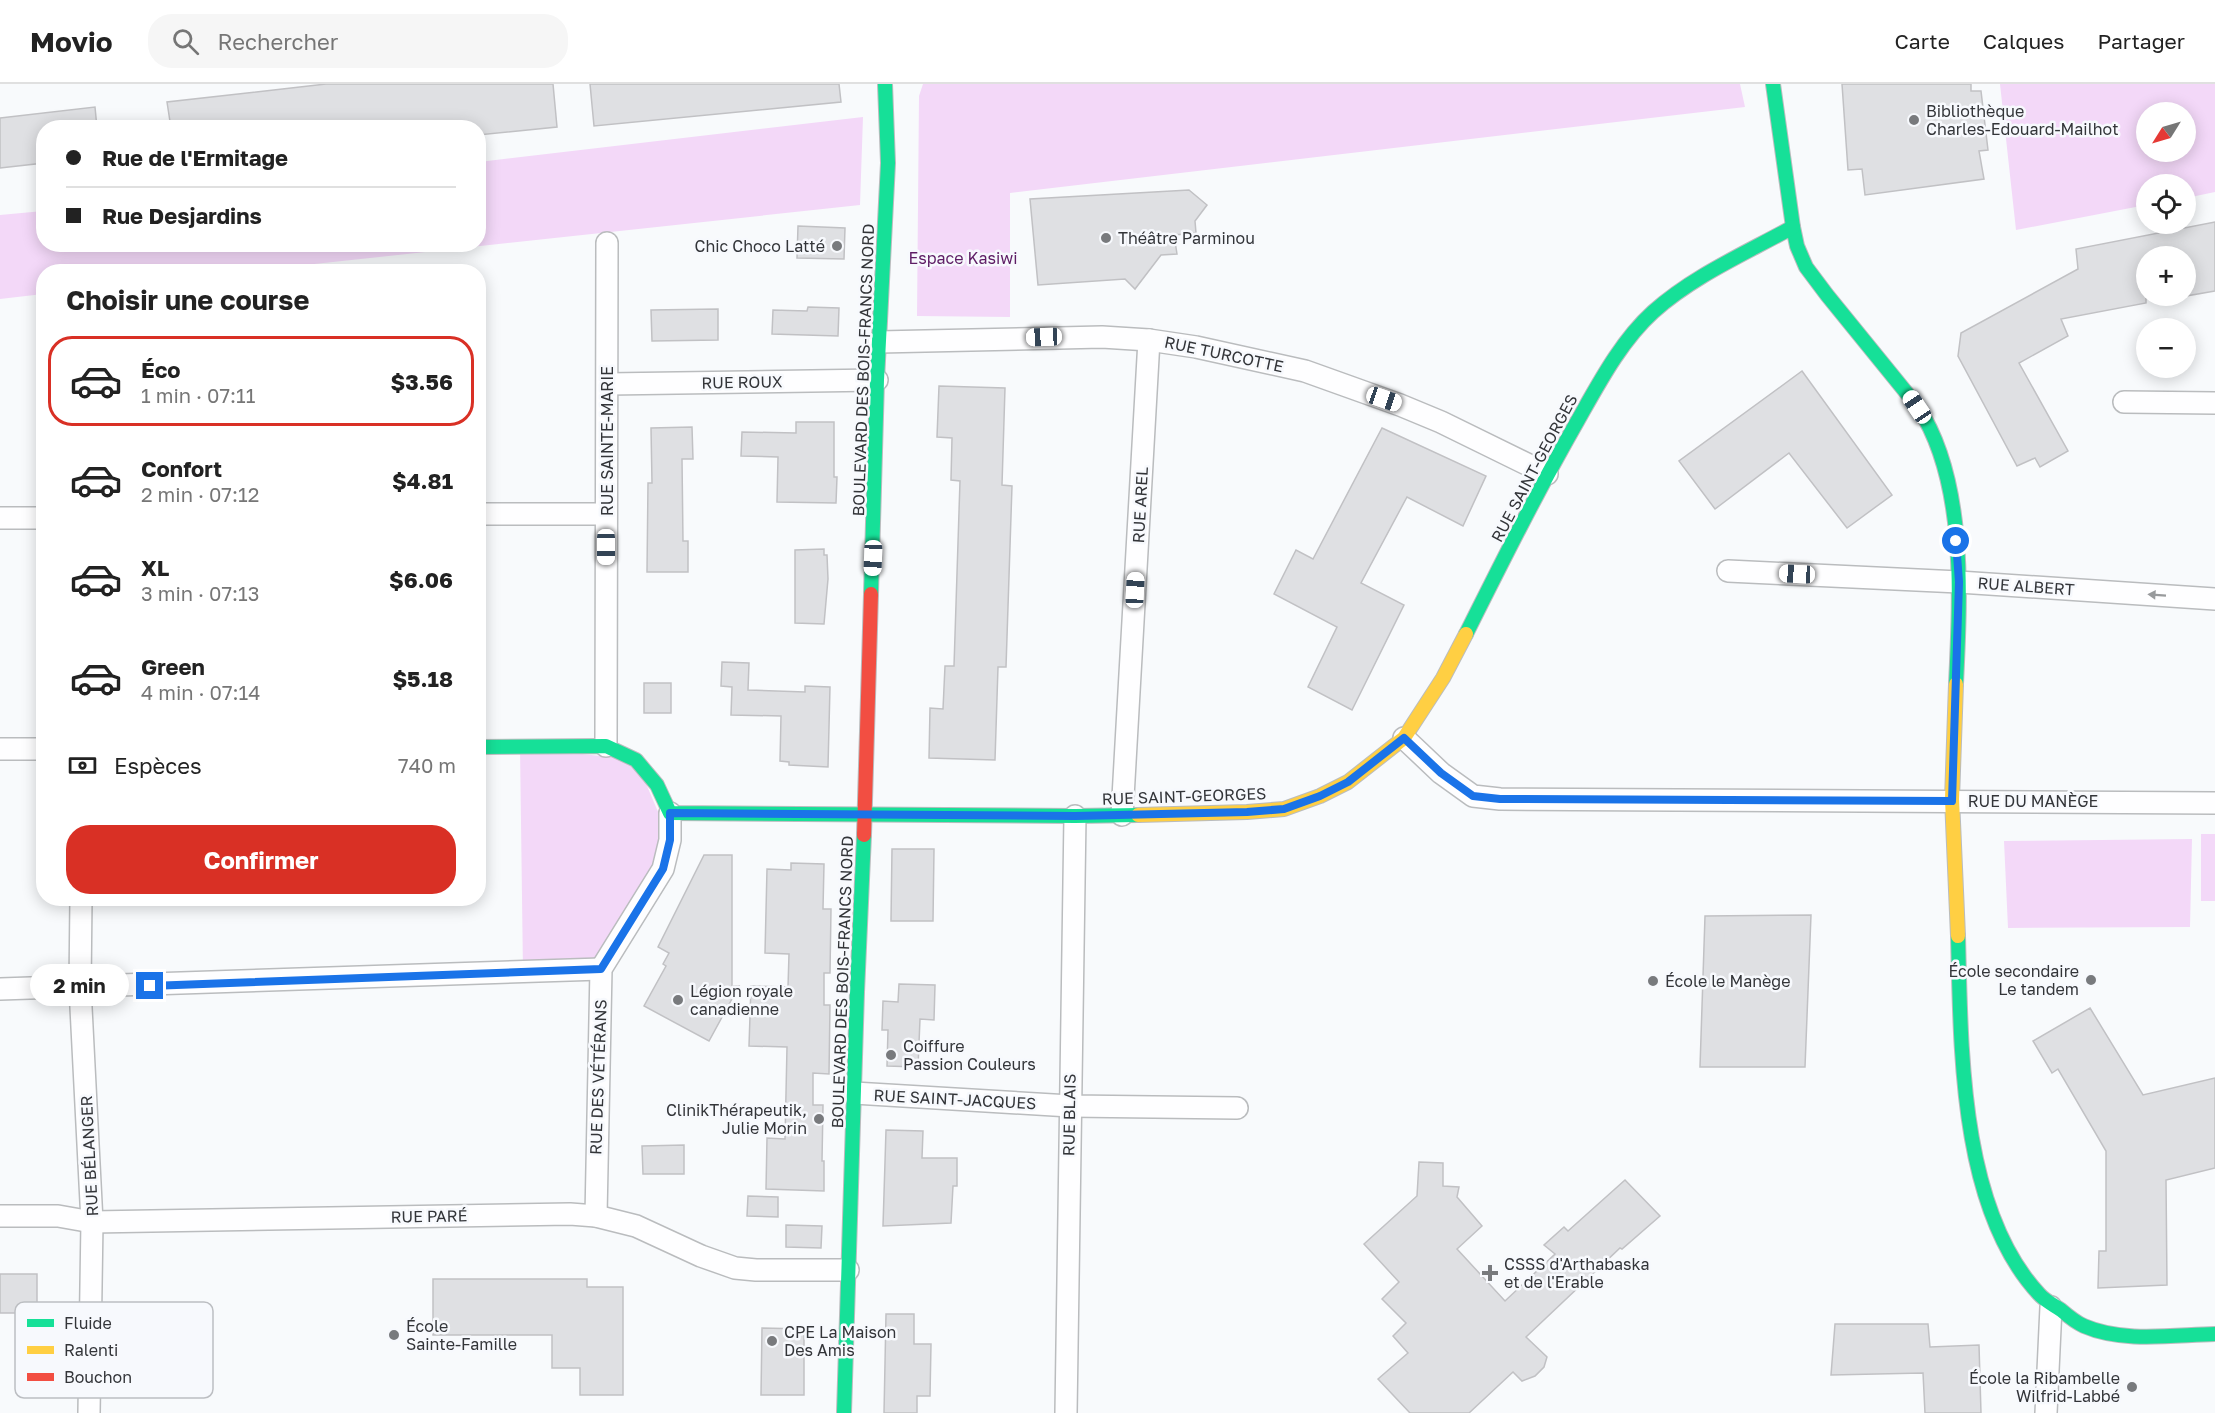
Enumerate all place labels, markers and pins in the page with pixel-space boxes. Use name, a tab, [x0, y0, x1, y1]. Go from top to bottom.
place label: Bibliothèque Charles-Edouard-Mailhot	[1926, 101, 2119, 139]
marker: Bibliothèque Charles-Edouard-Mailhot	[1907, 113, 1921, 127]
place label: Théâtre Parminou	[1118, 228, 1255, 248]
marker: Théâtre Parminou	[1099, 231, 1113, 245]
place label: Chic Choco Latté	[695, 236, 825, 256]
marker: Chic Choco Latté	[830, 239, 844, 253]
place label: École secondaire Le tandem	[1948, 961, 2079, 999]
place label: École le Manège	[1665, 971, 1790, 991]
marker: École secondaire Le tandem	[2084, 973, 2098, 987]
marker: École le Manège	[1646, 974, 1660, 988]
place label: Légion royale canadienne	[690, 981, 793, 1019]
marker: Légion royale canadienne	[671, 993, 685, 1007]
place label: Coiffure Passion Couleurs	[903, 1036, 1036, 1074]
marker: Coiffure Passion Couleurs	[884, 1048, 898, 1062]
place label: ClinikThérapeutik, Julie Morin	[666, 1100, 807, 1138]
marker: ClinikThérapeutik, Julie Morin	[812, 1112, 826, 1126]
place label: CSSS d'Arthabaska et de l'Erable	[1504, 1254, 1650, 1292]
marker: CSSS d'Arthabaska et de l'Erable	[1481, 1264, 1499, 1282]
place label: École Sainte-Famille	[406, 1316, 517, 1354]
place label: CPE La Maison Des Amis	[784, 1322, 896, 1360]
marker: École Sainte-Famille	[387, 1328, 401, 1342]
marker: CPE La Maison Des Amis	[765, 1334, 779, 1348]
place label: École la Ribambelle Wilfrid-Labbé	[1969, 1368, 2120, 1406]
marker: École la Ribambelle Wilfrid-Labbé	[2125, 1380, 2139, 1394]

